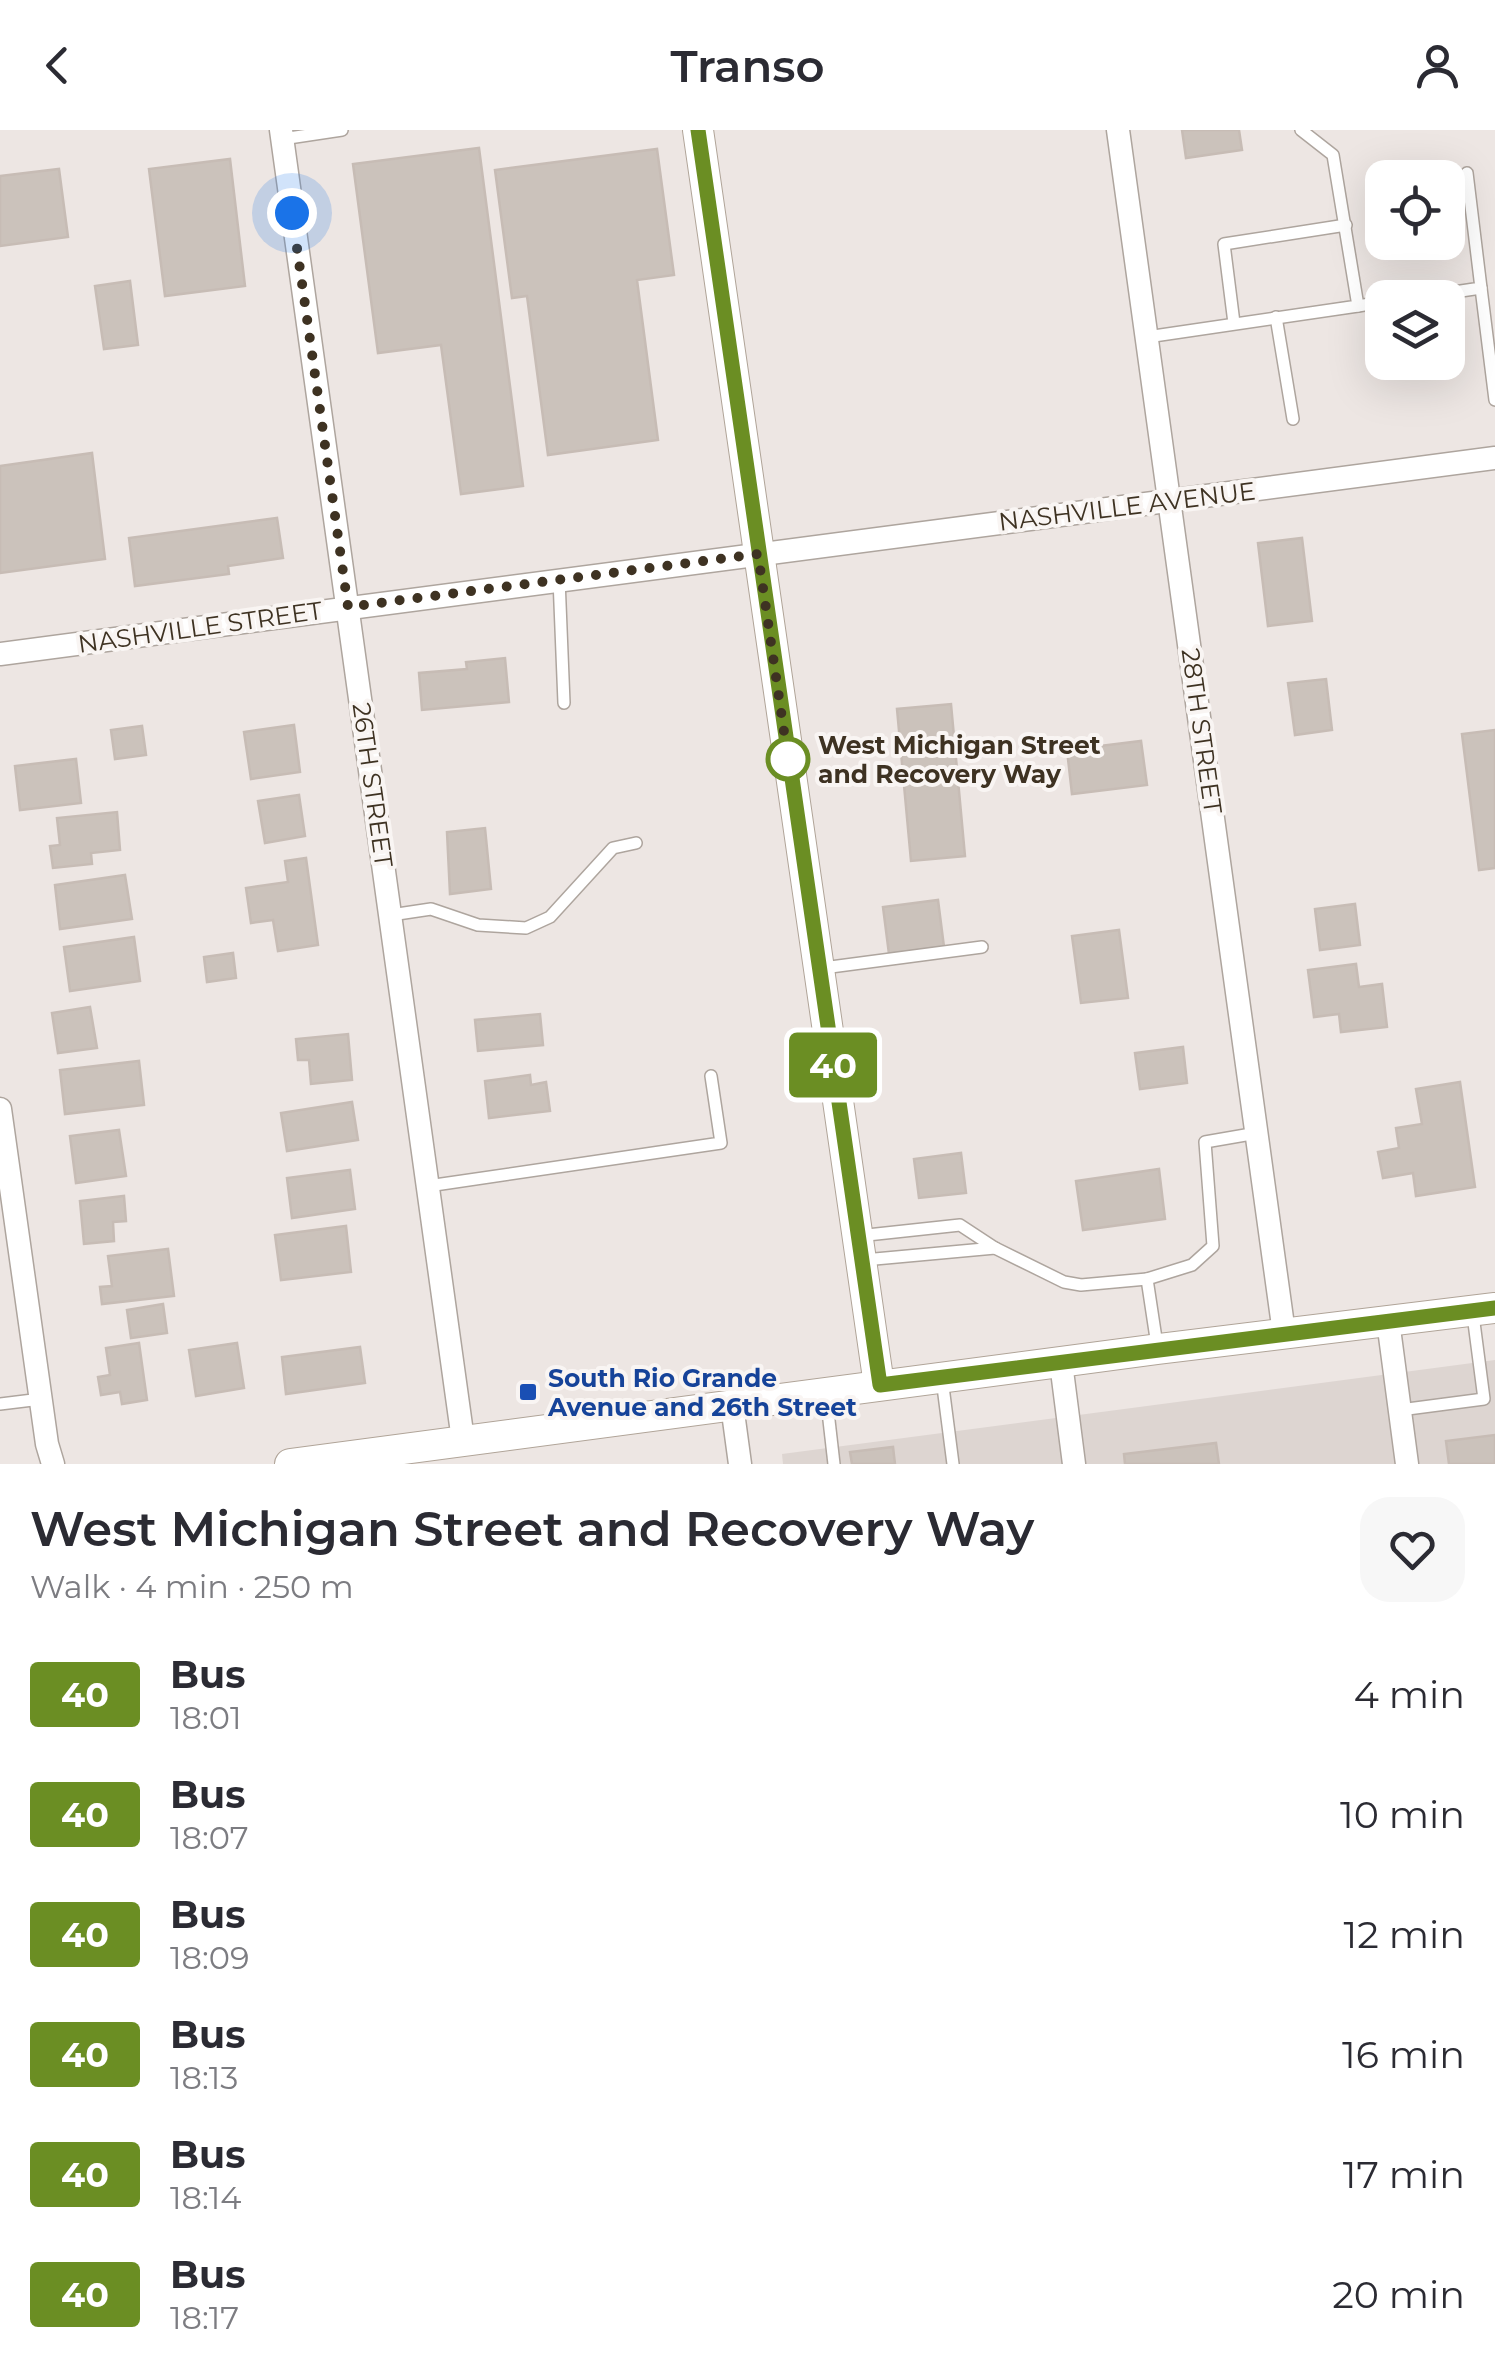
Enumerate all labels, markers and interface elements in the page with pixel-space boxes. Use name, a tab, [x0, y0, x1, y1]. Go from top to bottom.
icon: back	[30, 38, 85, 93]
text: Transo	[671, 38, 824, 93]
icon: person	[1410, 38, 1465, 93]
map controls	[1365, 160, 1465, 380]
button: locate	[1365, 160, 1465, 260]
your location	[267, 188, 317, 238]
button: layers	[1365, 280, 1465, 380]
street label: NASHVILLE AVENUE	[997, 475, 1257, 537]
street label: NASHVILLE STREET	[76, 595, 325, 659]
street label: 28TH STREET	[1176, 646, 1229, 816]
street label: 26TH STREET	[347, 701, 399, 870]
place label: West Michigan Street and Recovery Way	[818, 730, 1101, 789]
marker: West Michigan Street and Recovery Way	[767, 738, 809, 780]
line badge: 40	[788, 1032, 878, 1098]
text: 40	[809, 1044, 857, 1087]
place label: South Rio Grande Avenue and 26th Street	[547, 1363, 857, 1422]
marker: South Rio Grande Avenue and 26th Street	[517, 1381, 539, 1403]
button: heart	[1360, 1497, 1465, 1602]
text: West Michigan Street and Recovery Way	[30, 1500, 1034, 1558]
text: Walk · 4 min · 250 m	[30, 1567, 354, 1606]
text: Bus	[170, 1651, 245, 1698]
text: 4 min	[1354, 1671, 1465, 1718]
text: 40	[61, 1673, 109, 1716]
text: 18:01	[170, 1698, 242, 1737]
text: Bus	[170, 1771, 245, 1818]
text: 10 min	[1340, 1791, 1465, 1838]
text: 40	[61, 1793, 109, 1836]
text: 18:07	[170, 1818, 249, 1857]
text: Bus	[170, 1891, 245, 1938]
text: 12 min	[1344, 1911, 1465, 1958]
text: 40	[61, 1913, 109, 1956]
text: 18:09	[170, 1938, 249, 1977]
text: Bus	[170, 2011, 245, 2058]
text: 16 min	[1342, 2031, 1465, 2078]
text: 40	[61, 2033, 109, 2076]
text: 18:13	[170, 2058, 238, 2097]
text: Bus	[170, 2131, 245, 2178]
text: 17 min	[1343, 2151, 1465, 2198]
text: 40	[61, 2153, 109, 2196]
text: 18:14	[170, 2178, 241, 2217]
text: Bus	[170, 2251, 245, 2298]
text: 20 min	[1332, 2271, 1465, 2318]
text: 40	[61, 2273, 109, 2316]
text: 18:17	[170, 2298, 239, 2337]

